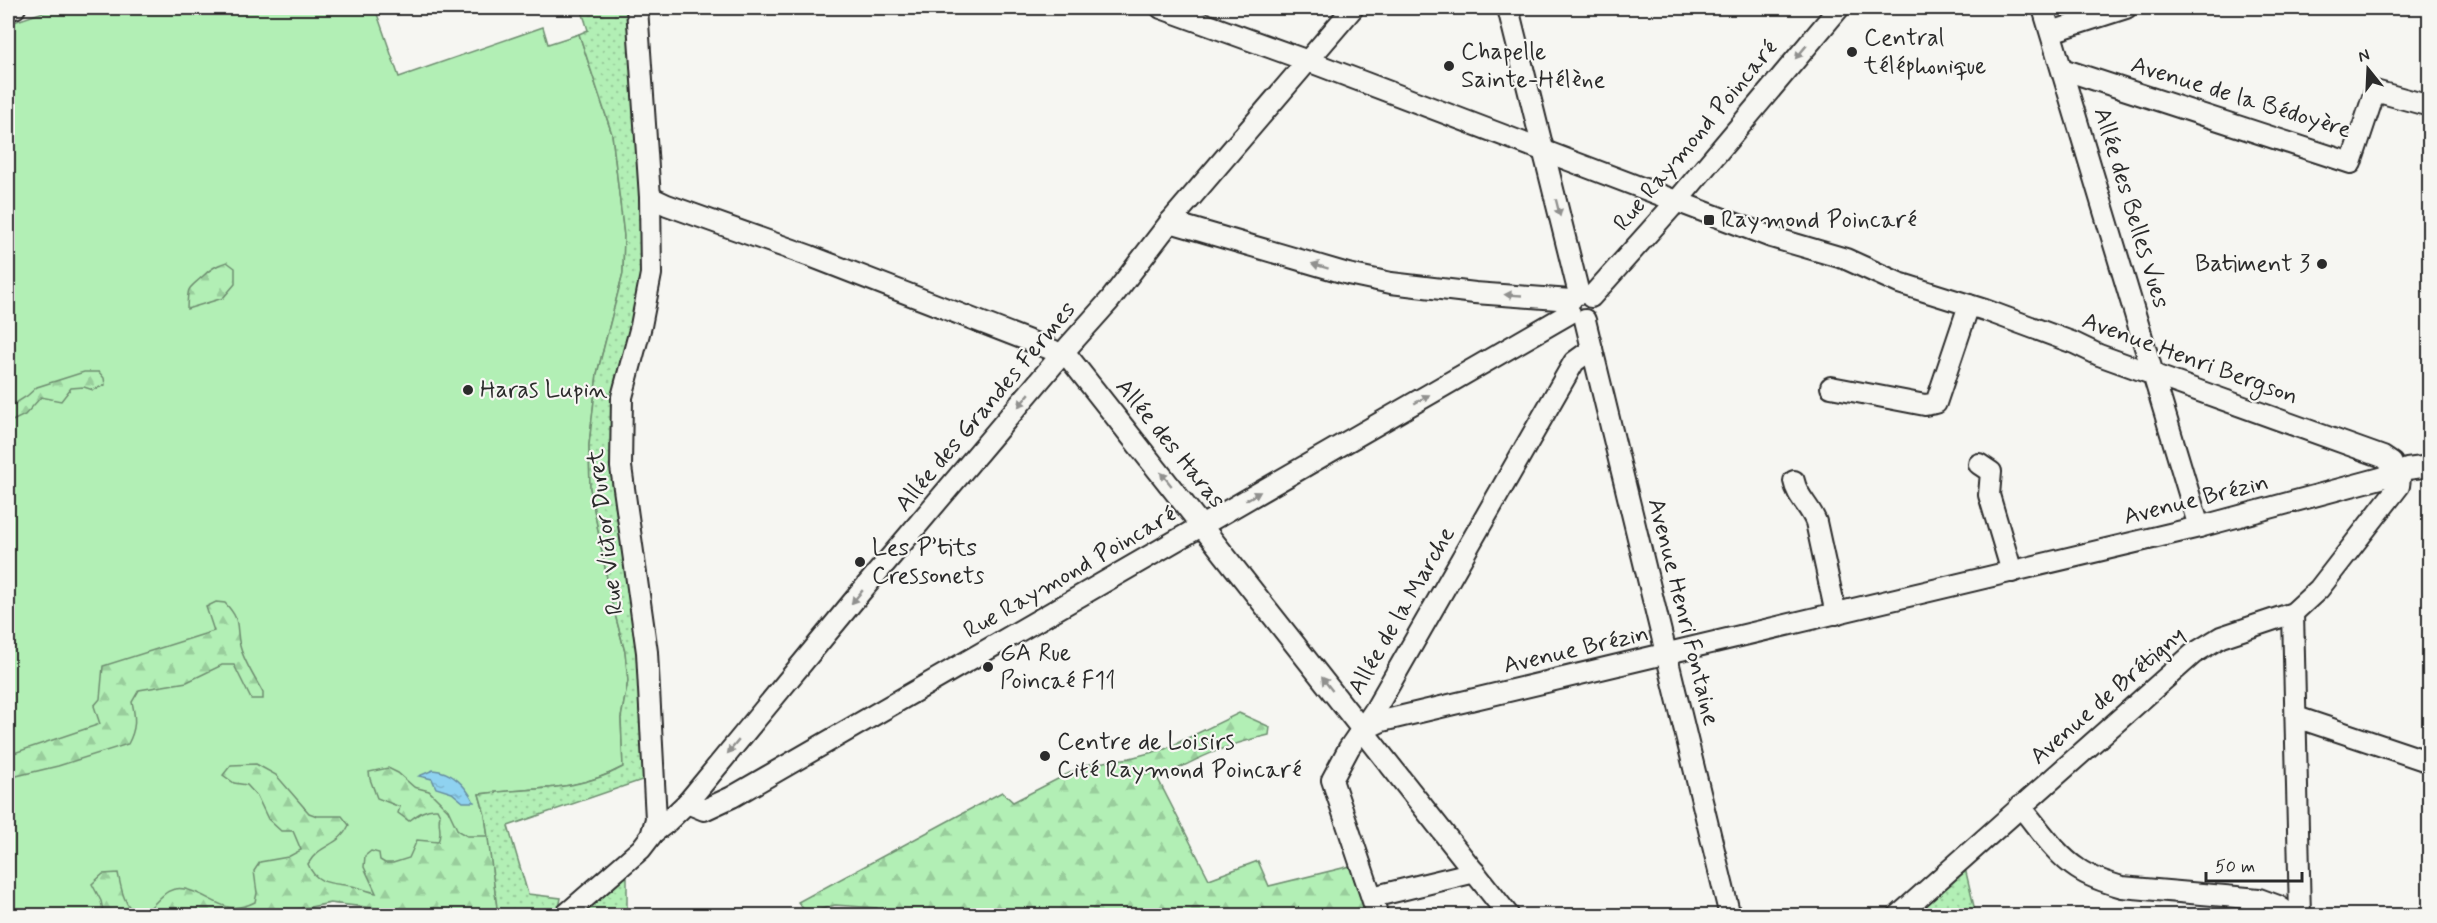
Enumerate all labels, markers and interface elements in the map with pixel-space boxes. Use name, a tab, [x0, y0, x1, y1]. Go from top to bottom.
place label: Central téléphonique	[1863, 23, 1986, 82]
street label: Rue Raymond Poincaré	[1607, 34, 1785, 238]
place label: Chapelle Sainte-Hélène	[1461, 37, 1605, 96]
north arrow	[2338, 39, 2398, 99]
one-way arrow	[1795, 44, 1808, 59]
marker: Central téléphonique	[1845, 45, 1859, 59]
text: N	[2356, 45, 2372, 68]
street label: Avenue de la Bédoyère	[2127, 50, 2355, 146]
marker: Chapelle Sainte-Hélène	[1442, 59, 1456, 73]
street label: Allée des Belles Vues	[2086, 104, 2176, 312]
one-way arrow	[1554, 199, 1564, 218]
place label: Raymond Poincaré	[1721, 205, 1917, 236]
marker: Raymond Poincaré	[1702, 213, 1716, 227]
place label: Batiment 3	[2195, 249, 2310, 280]
marker: Batiment 3	[2315, 257, 2329, 271]
one-way arrow	[1311, 261, 1329, 270]
one-way arrow	[1503, 290, 1522, 300]
street label: Allée des Grandes Fermes	[889, 295, 1084, 519]
street label: Avenue Henri Bergson	[2077, 306, 2302, 414]
street label: Allée des Haras	[1108, 373, 1232, 516]
place label: Haras Lupin	[480, 375, 608, 406]
marker: Haras Lupin	[461, 383, 475, 397]
one-way arrow	[1017, 392, 1030, 408]
one-way arrow	[1414, 394, 1431, 404]
street label: Rue Victor Duret	[580, 447, 632, 617]
street label: Avenue Brézin	[2120, 467, 2272, 533]
one-way arrow	[1160, 472, 1172, 487]
one-way arrow	[1245, 491, 1262, 501]
street label: Avenue Henri Fontaine	[1640, 495, 1726, 729]
street label: Rue Raymond Poincaré	[958, 499, 1182, 647]
street label: Allée de la Marche	[1341, 521, 1463, 701]
place label: Les P’tits Cressonets	[872, 533, 985, 592]
marker: Les P’tits Cressonets	[853, 555, 867, 569]
one-way arrow	[851, 589, 864, 604]
street label: Avenue Brézin	[1500, 618, 1652, 682]
street label: Avenue de Brétigny	[2024, 620, 2192, 772]
place label: GA Rue Poincaé F11	[1000, 638, 1116, 697]
marker: GA Rue Poincaé F11	[981, 660, 995, 674]
one-way arrow	[1321, 676, 1333, 691]
place label: Centre de Loisirs Cité Raymond Poincaré	[1057, 727, 1302, 786]
one-way arrow	[726, 739, 739, 755]
marker: Centre de Loisirs Cité Raymond Poincaré	[1038, 749, 1052, 763]
scale bar	[2206, 845, 2302, 883]
text: 50 m	[2215, 855, 2255, 879]

